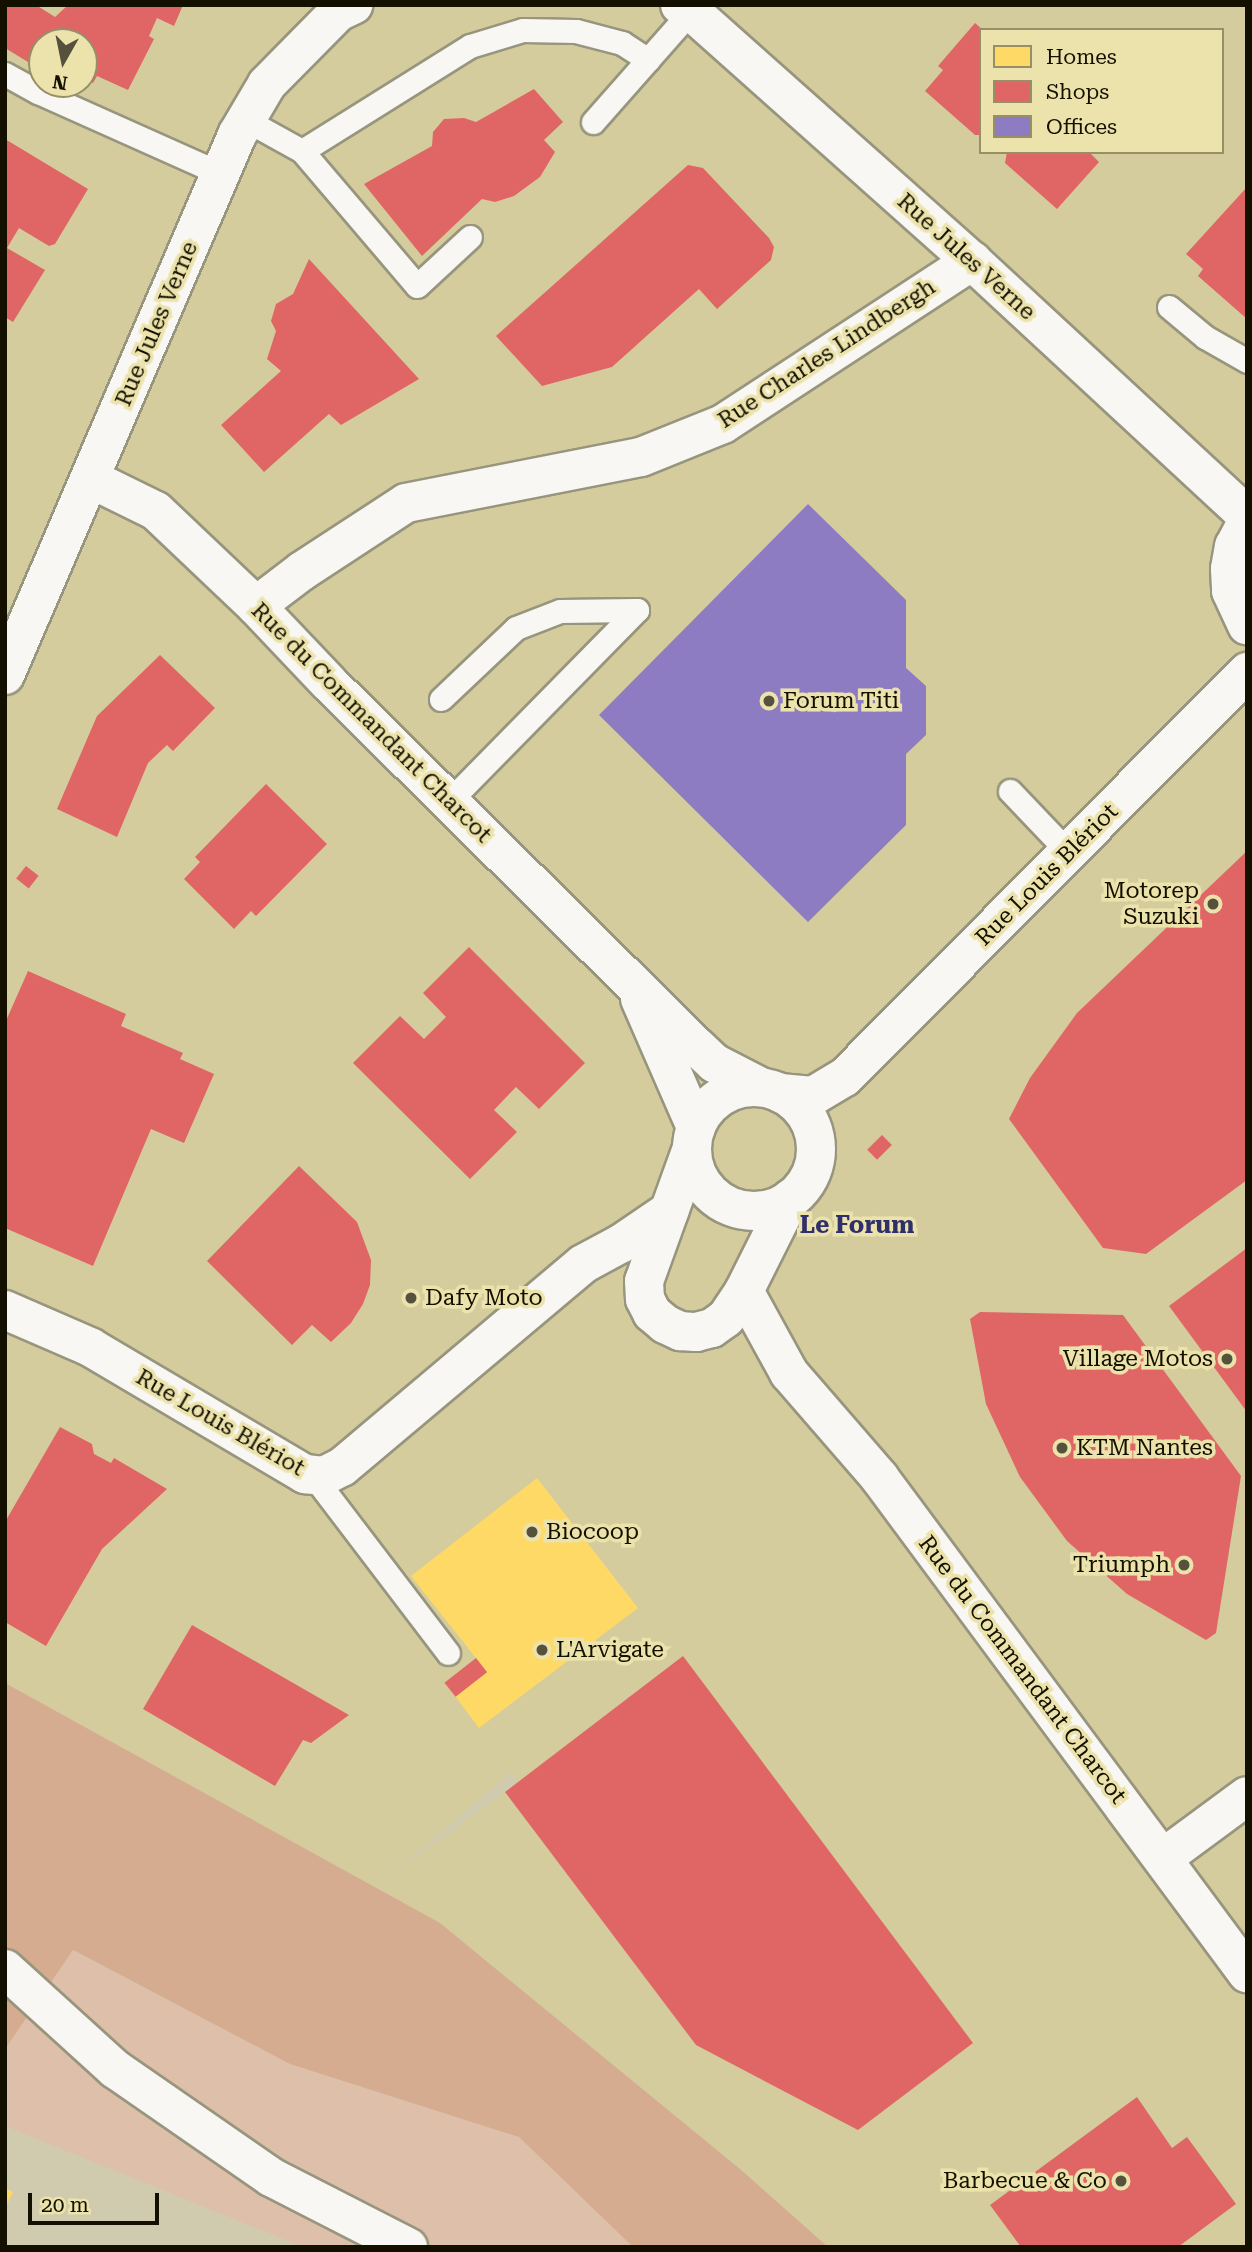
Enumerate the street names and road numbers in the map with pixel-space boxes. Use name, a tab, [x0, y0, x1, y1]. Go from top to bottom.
street label: Rue Jules Verne	[891, 188, 1041, 326]
street label: Rue Jules Verne	[110, 238, 204, 410]
street label: Rue Charles Lindbergh	[713, 273, 941, 435]
street label: Rue du Commandant Charcot	[245, 597, 497, 849]
street label: Rue Louis Blériot	[970, 798, 1124, 952]
street label: Rue Louis Blériot	[131, 1364, 309, 1482]
street label: Rue du Commandant Charcot	[912, 1531, 1132, 1809]

